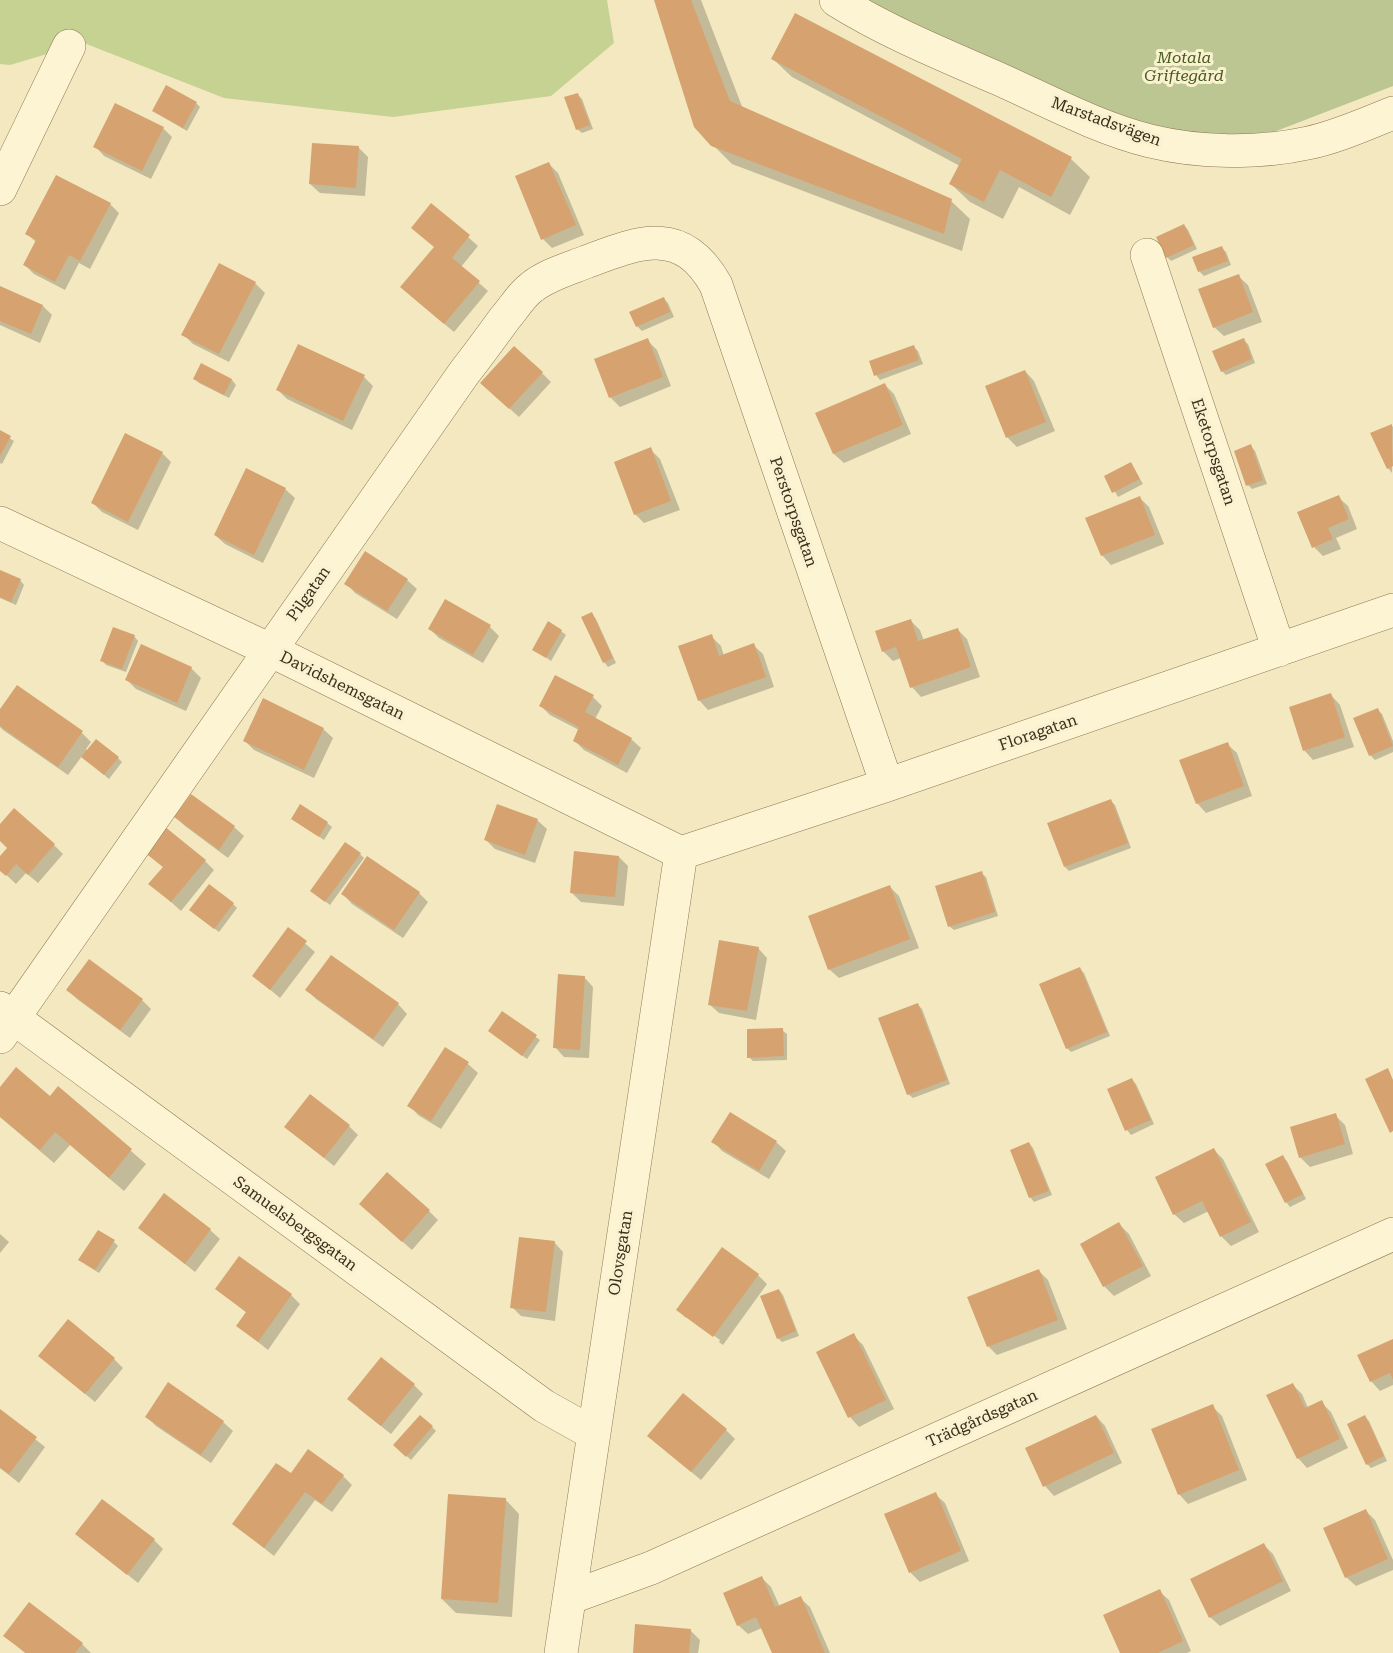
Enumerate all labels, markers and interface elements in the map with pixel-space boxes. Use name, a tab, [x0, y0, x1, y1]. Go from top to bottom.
park label: Motala Griftegård	[1144, 48, 1224, 86]
street label: Marstadsvägen	[1048, 93, 1164, 151]
street label: Eketorpsgatan	[1187, 396, 1239, 508]
street label: Perstorpsgatan	[765, 454, 821, 570]
street label: Pilgatan	[283, 563, 335, 625]
street label: Davidshemsgatan	[276, 647, 408, 725]
street label: Floragatan	[996, 711, 1080, 755]
street label: Samuelsbergsgatan	[229, 1173, 361, 1275]
street label: Olovsgatan	[605, 1209, 637, 1297]
street label: Trädgårdsgatan	[923, 1386, 1041, 1452]

